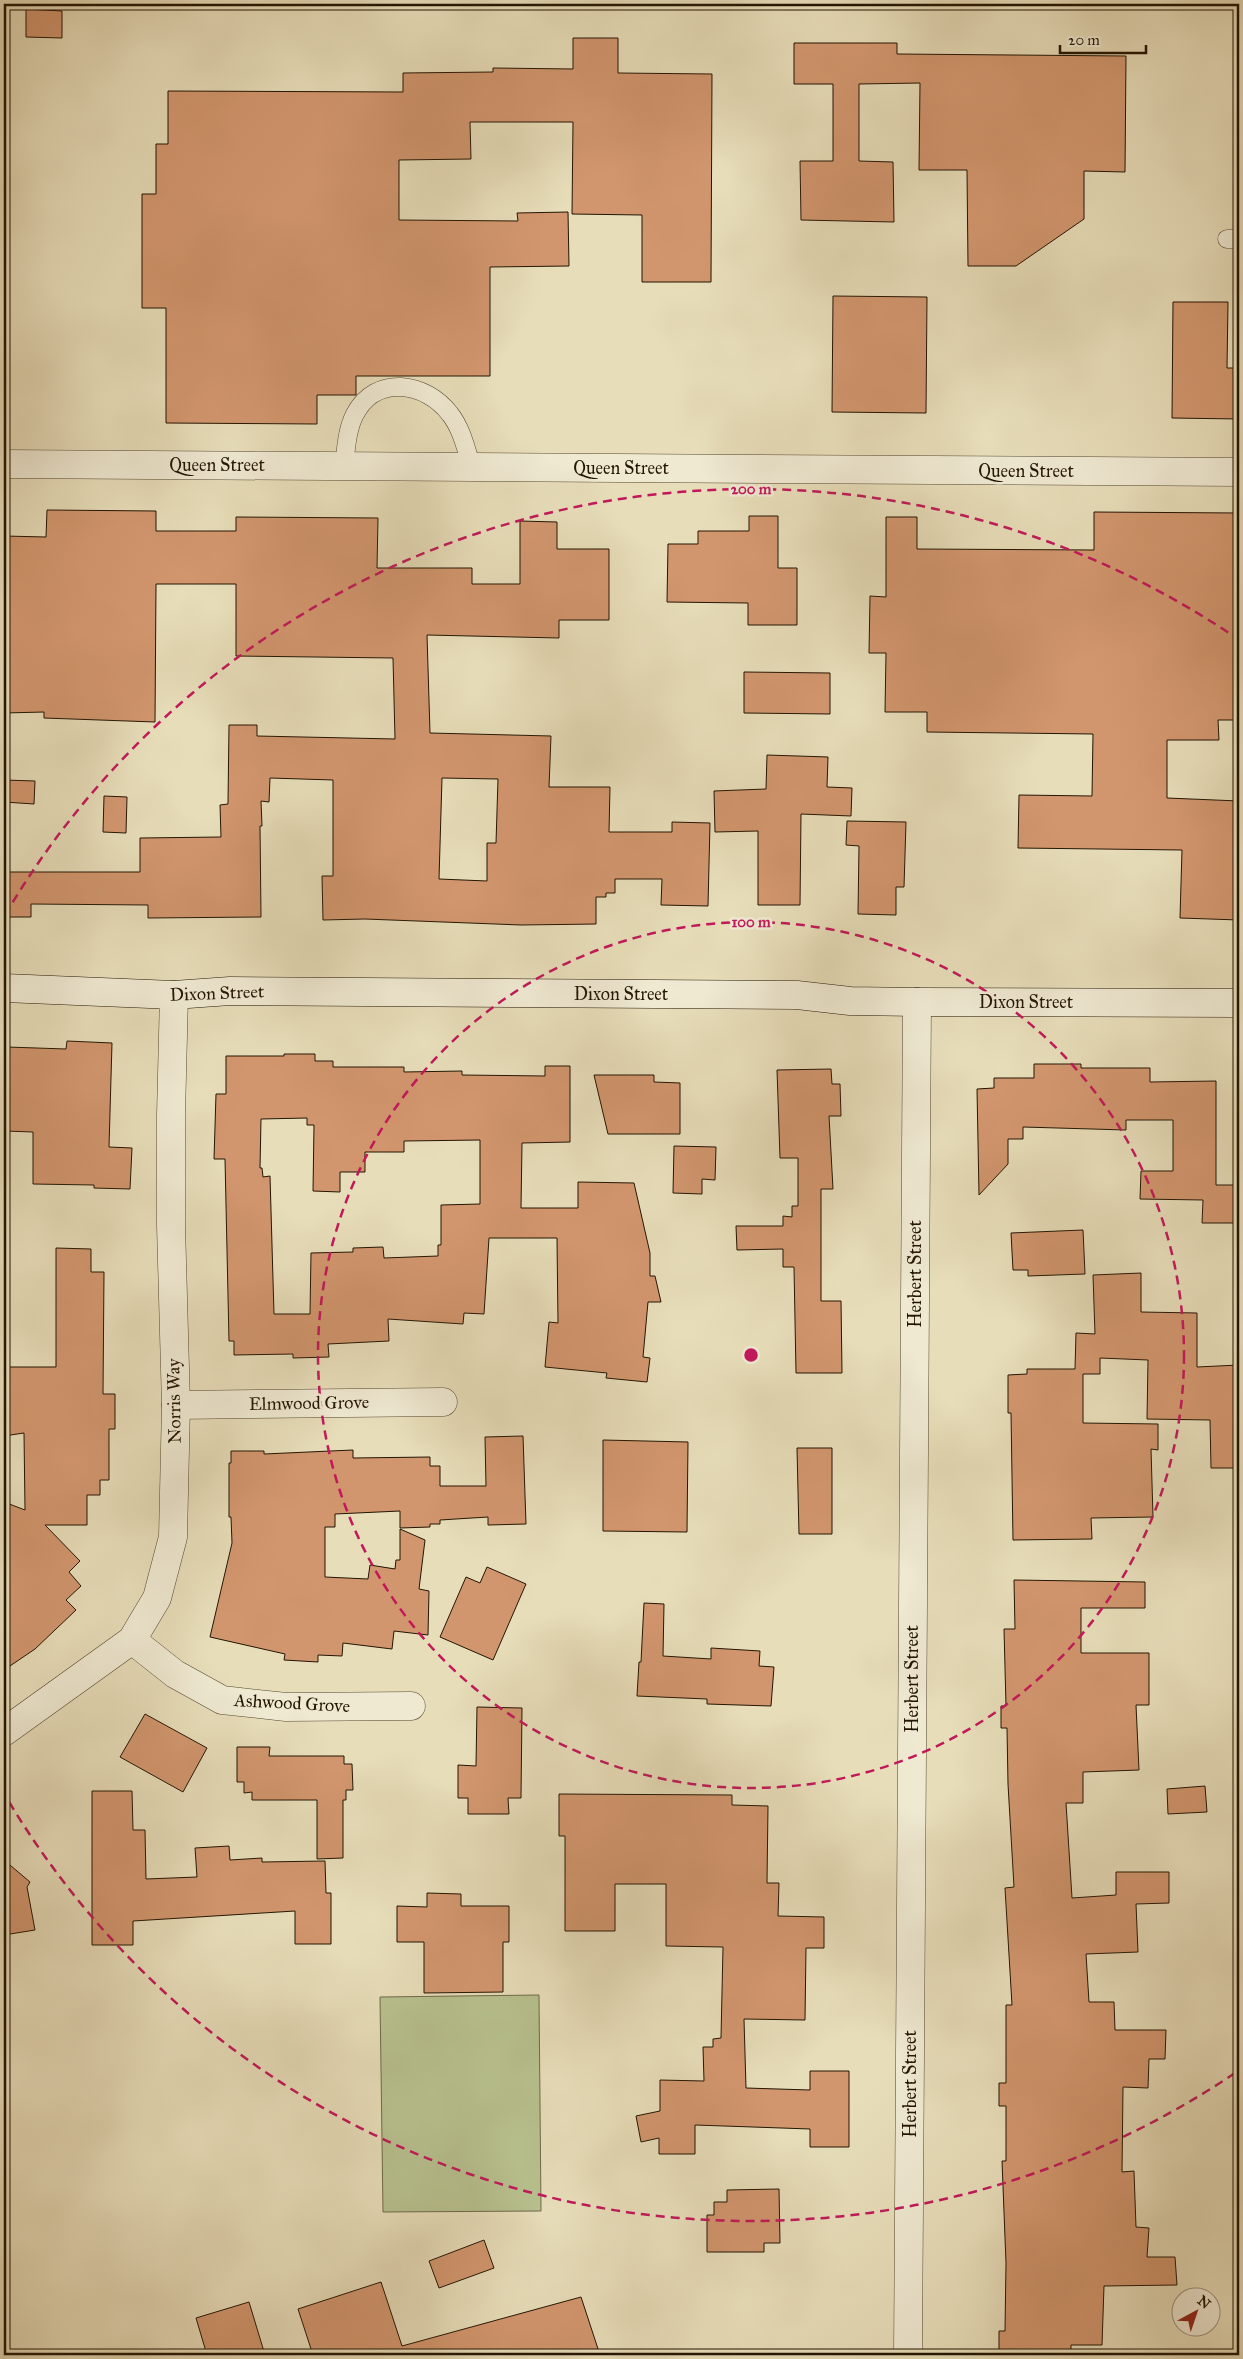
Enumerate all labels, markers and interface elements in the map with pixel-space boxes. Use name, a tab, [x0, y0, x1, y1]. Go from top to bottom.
scale bar	[1060, 22, 1147, 54]
text: 20 m	[1068, 31, 1100, 49]
street label: Queen Street	[169, 454, 265, 476]
street label: Queen Street	[573, 457, 669, 479]
street label: Queen Street	[978, 460, 1074, 482]
text: 200 m	[731, 480, 772, 498]
text: 100 m	[731, 913, 771, 931]
street label: Dixon Street	[169, 980, 265, 1006]
street label: Dixon Street	[574, 983, 669, 1005]
street label: Dixon Street	[979, 991, 1074, 1013]
street label: Herbert Street	[904, 1220, 926, 1328]
centre of rings	[742, 1346, 760, 1364]
street label: Norris Way	[162, 1358, 186, 1444]
street label: Elmwood Grove	[249, 1391, 369, 1415]
street label: Herbert Street	[901, 1625, 923, 1733]
street label: Ashwood Grove	[232, 1689, 351, 1717]
street label: Herbert Street	[899, 2030, 921, 2138]
north arrow	[1170, 2286, 1220, 2336]
text: N	[1194, 2292, 1214, 2313]

